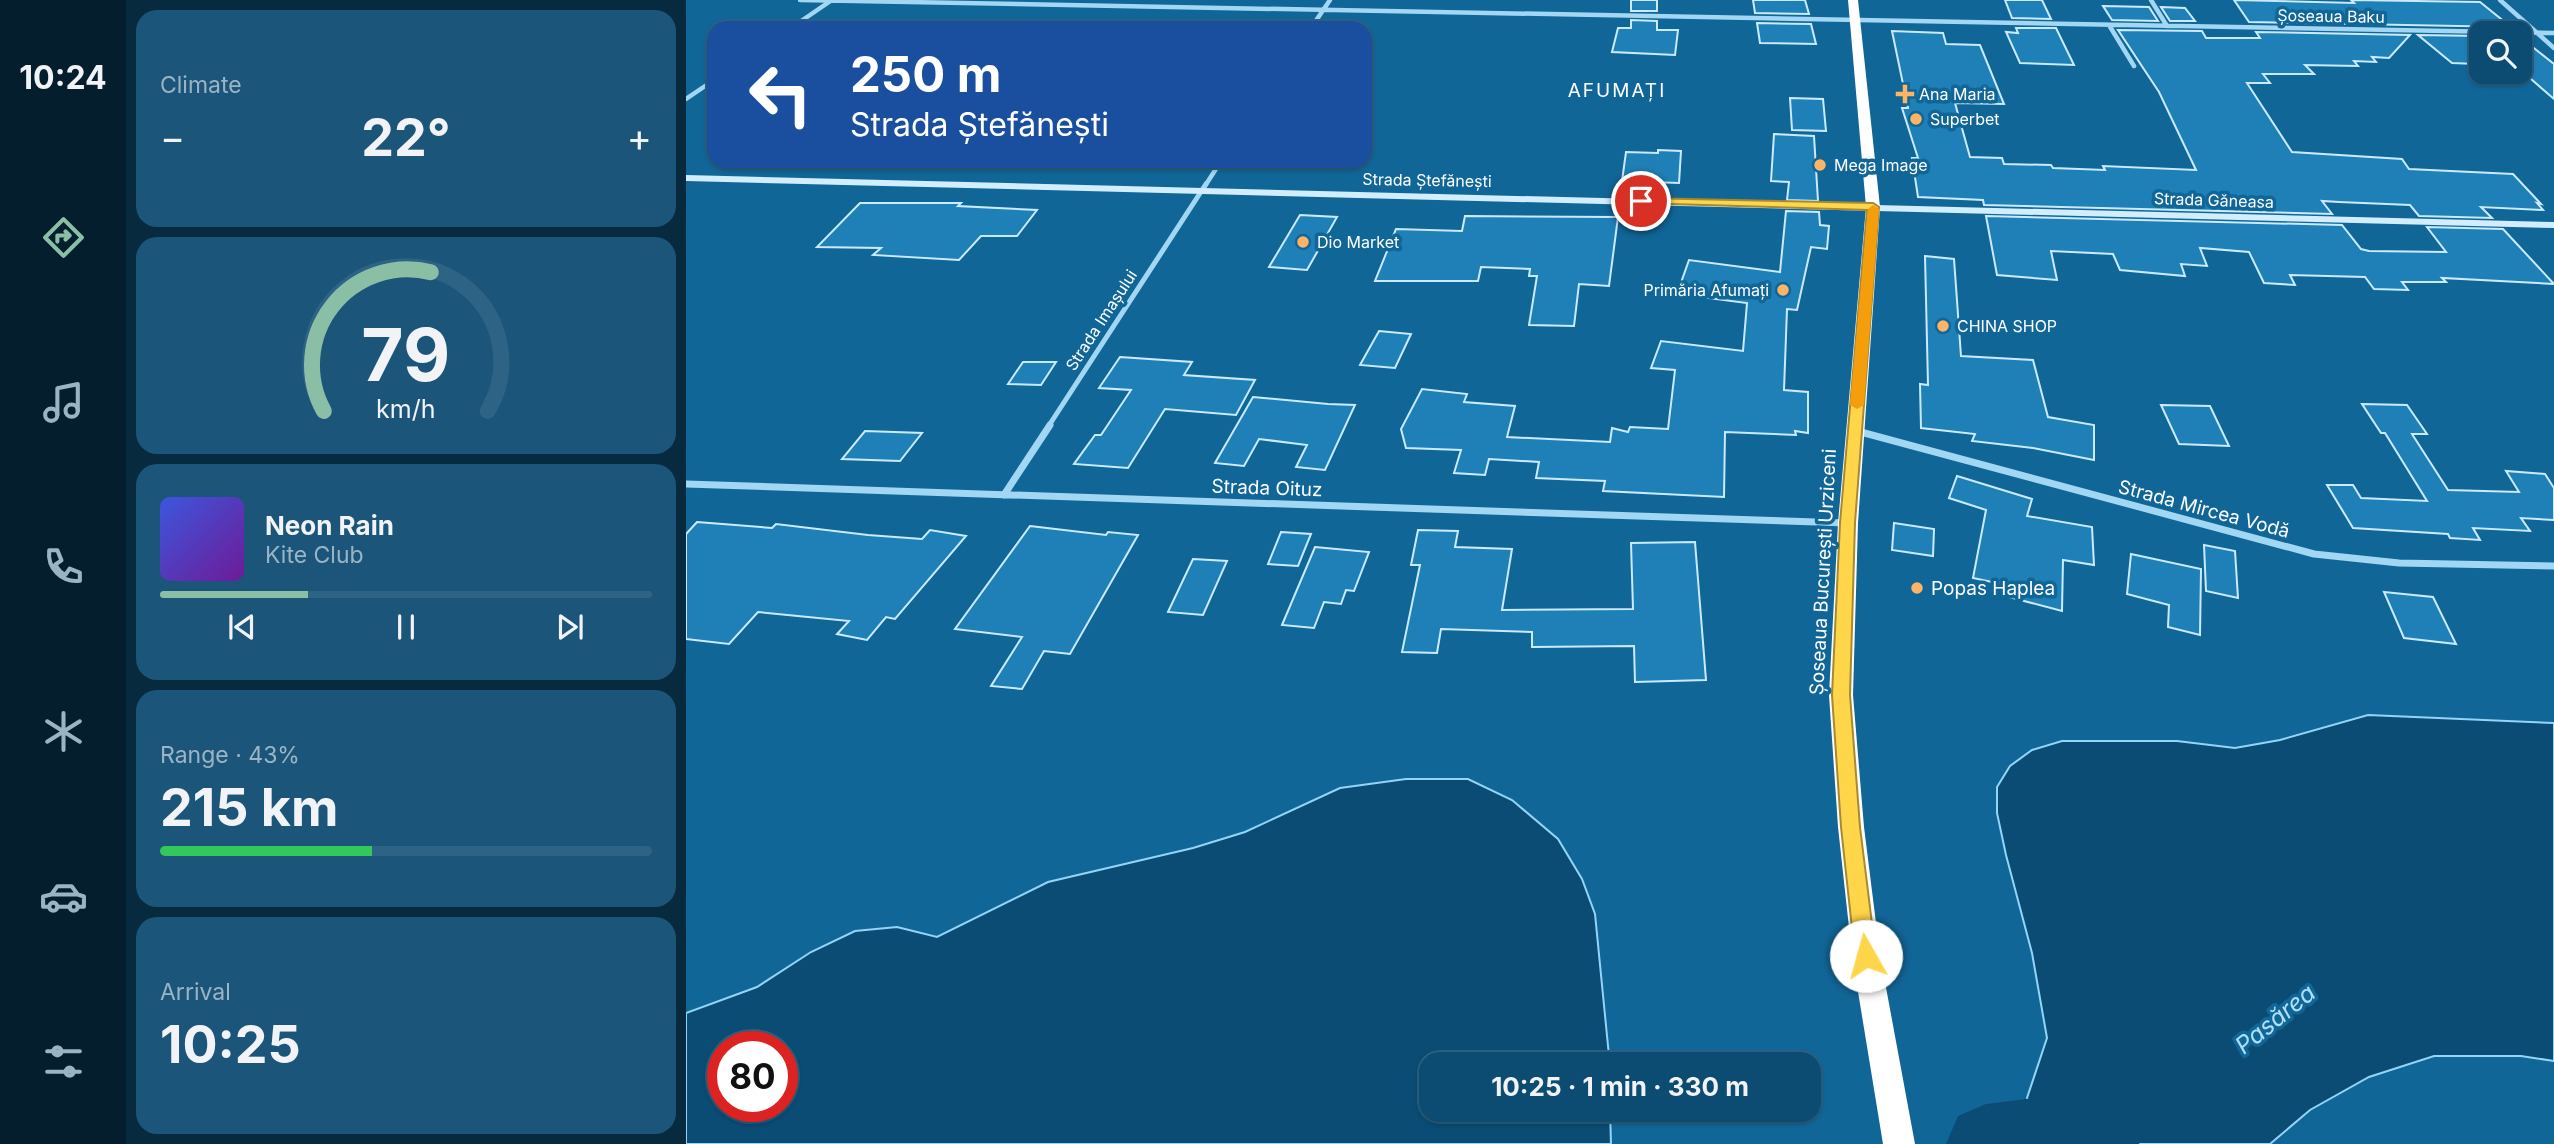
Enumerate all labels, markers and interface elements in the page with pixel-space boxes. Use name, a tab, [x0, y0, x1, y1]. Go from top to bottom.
street label: Șoseaua Baku	[2277, 5, 2385, 27]
map controls	[2469, 21, 2532, 84]
button: search	[2469, 21, 2532, 84]
text: 250 m	[850, 45, 1002, 104]
icon: left	[735, 49, 826, 140]
text: 10:24	[19, 58, 107, 97]
text: Climate	[160, 71, 242, 99]
district label: AFUMAȚI	[1568, 79, 1666, 102]
place label: Ana Maria	[1919, 84, 1996, 104]
marker: Ana Maria	[1897, 86, 1913, 102]
text: Strada Ștefănești	[850, 105, 1109, 144]
text: 22°	[361, 106, 451, 169]
place label: Superbet	[1930, 109, 1999, 129]
marker: Superbet	[1908, 111, 1924, 127]
text: −	[160, 114, 185, 160]
text: +	[627, 114, 652, 160]
place label: Mega Image	[1834, 155, 1928, 175]
marker: Mega Image	[1812, 157, 1828, 173]
street label: Strada Ștefănești	[1362, 169, 1492, 191]
pin	[1611, 171, 1671, 231]
icon: arrive	[1622, 182, 1660, 220]
street label: Strada Găneasa	[2154, 188, 2274, 212]
icon: directions	[39, 213, 88, 262]
place label: Dio Market	[1317, 232, 1399, 252]
marker: Dio Market	[1295, 234, 1311, 250]
street label: Strada Imașului	[1061, 266, 1141, 374]
place label: Primăria Afumați	[1643, 280, 1769, 300]
marker: Primăria Afumați	[1775, 282, 1791, 298]
text: 79	[362, 311, 450, 400]
place label: CHINA SHOP	[1957, 316, 2057, 336]
marker: CHINA SHOP	[1935, 318, 1951, 334]
icon: music	[39, 378, 88, 427]
text: km/h	[376, 394, 436, 424]
street label: Șoseaua București Urziceni	[1805, 448, 1841, 696]
street label: Strada Oituz	[1211, 475, 1323, 501]
street label: Strada Mircea Vodă	[2116, 475, 2292, 543]
text: Neon Rain	[265, 510, 394, 541]
text: Kite Club	[265, 541, 364, 569]
icon: phone	[39, 542, 88, 591]
place label: Popas Haplea	[1931, 577, 2055, 600]
marker: Popas Haplea	[1909, 580, 1925, 596]
icon: previous	[223, 608, 261, 646]
icon: pause	[387, 608, 425, 646]
icon: next	[551, 608, 589, 646]
icon: climate	[39, 707, 88, 756]
text: Range · 43%	[160, 741, 300, 769]
text: 215 km	[160, 776, 338, 839]
icon: car	[39, 872, 88, 921]
position arrow	[1829, 919, 1903, 993]
text: Arrival	[160, 978, 231, 1006]
water label: Pasărea	[2229, 978, 2321, 1060]
text: 10:25	[160, 1013, 301, 1076]
speed limit sign: 80	[707, 1031, 798, 1122]
icon: filters	[39, 1037, 88, 1086]
text: 10:25 · 1 min · 330 m	[1491, 1071, 1749, 1102]

